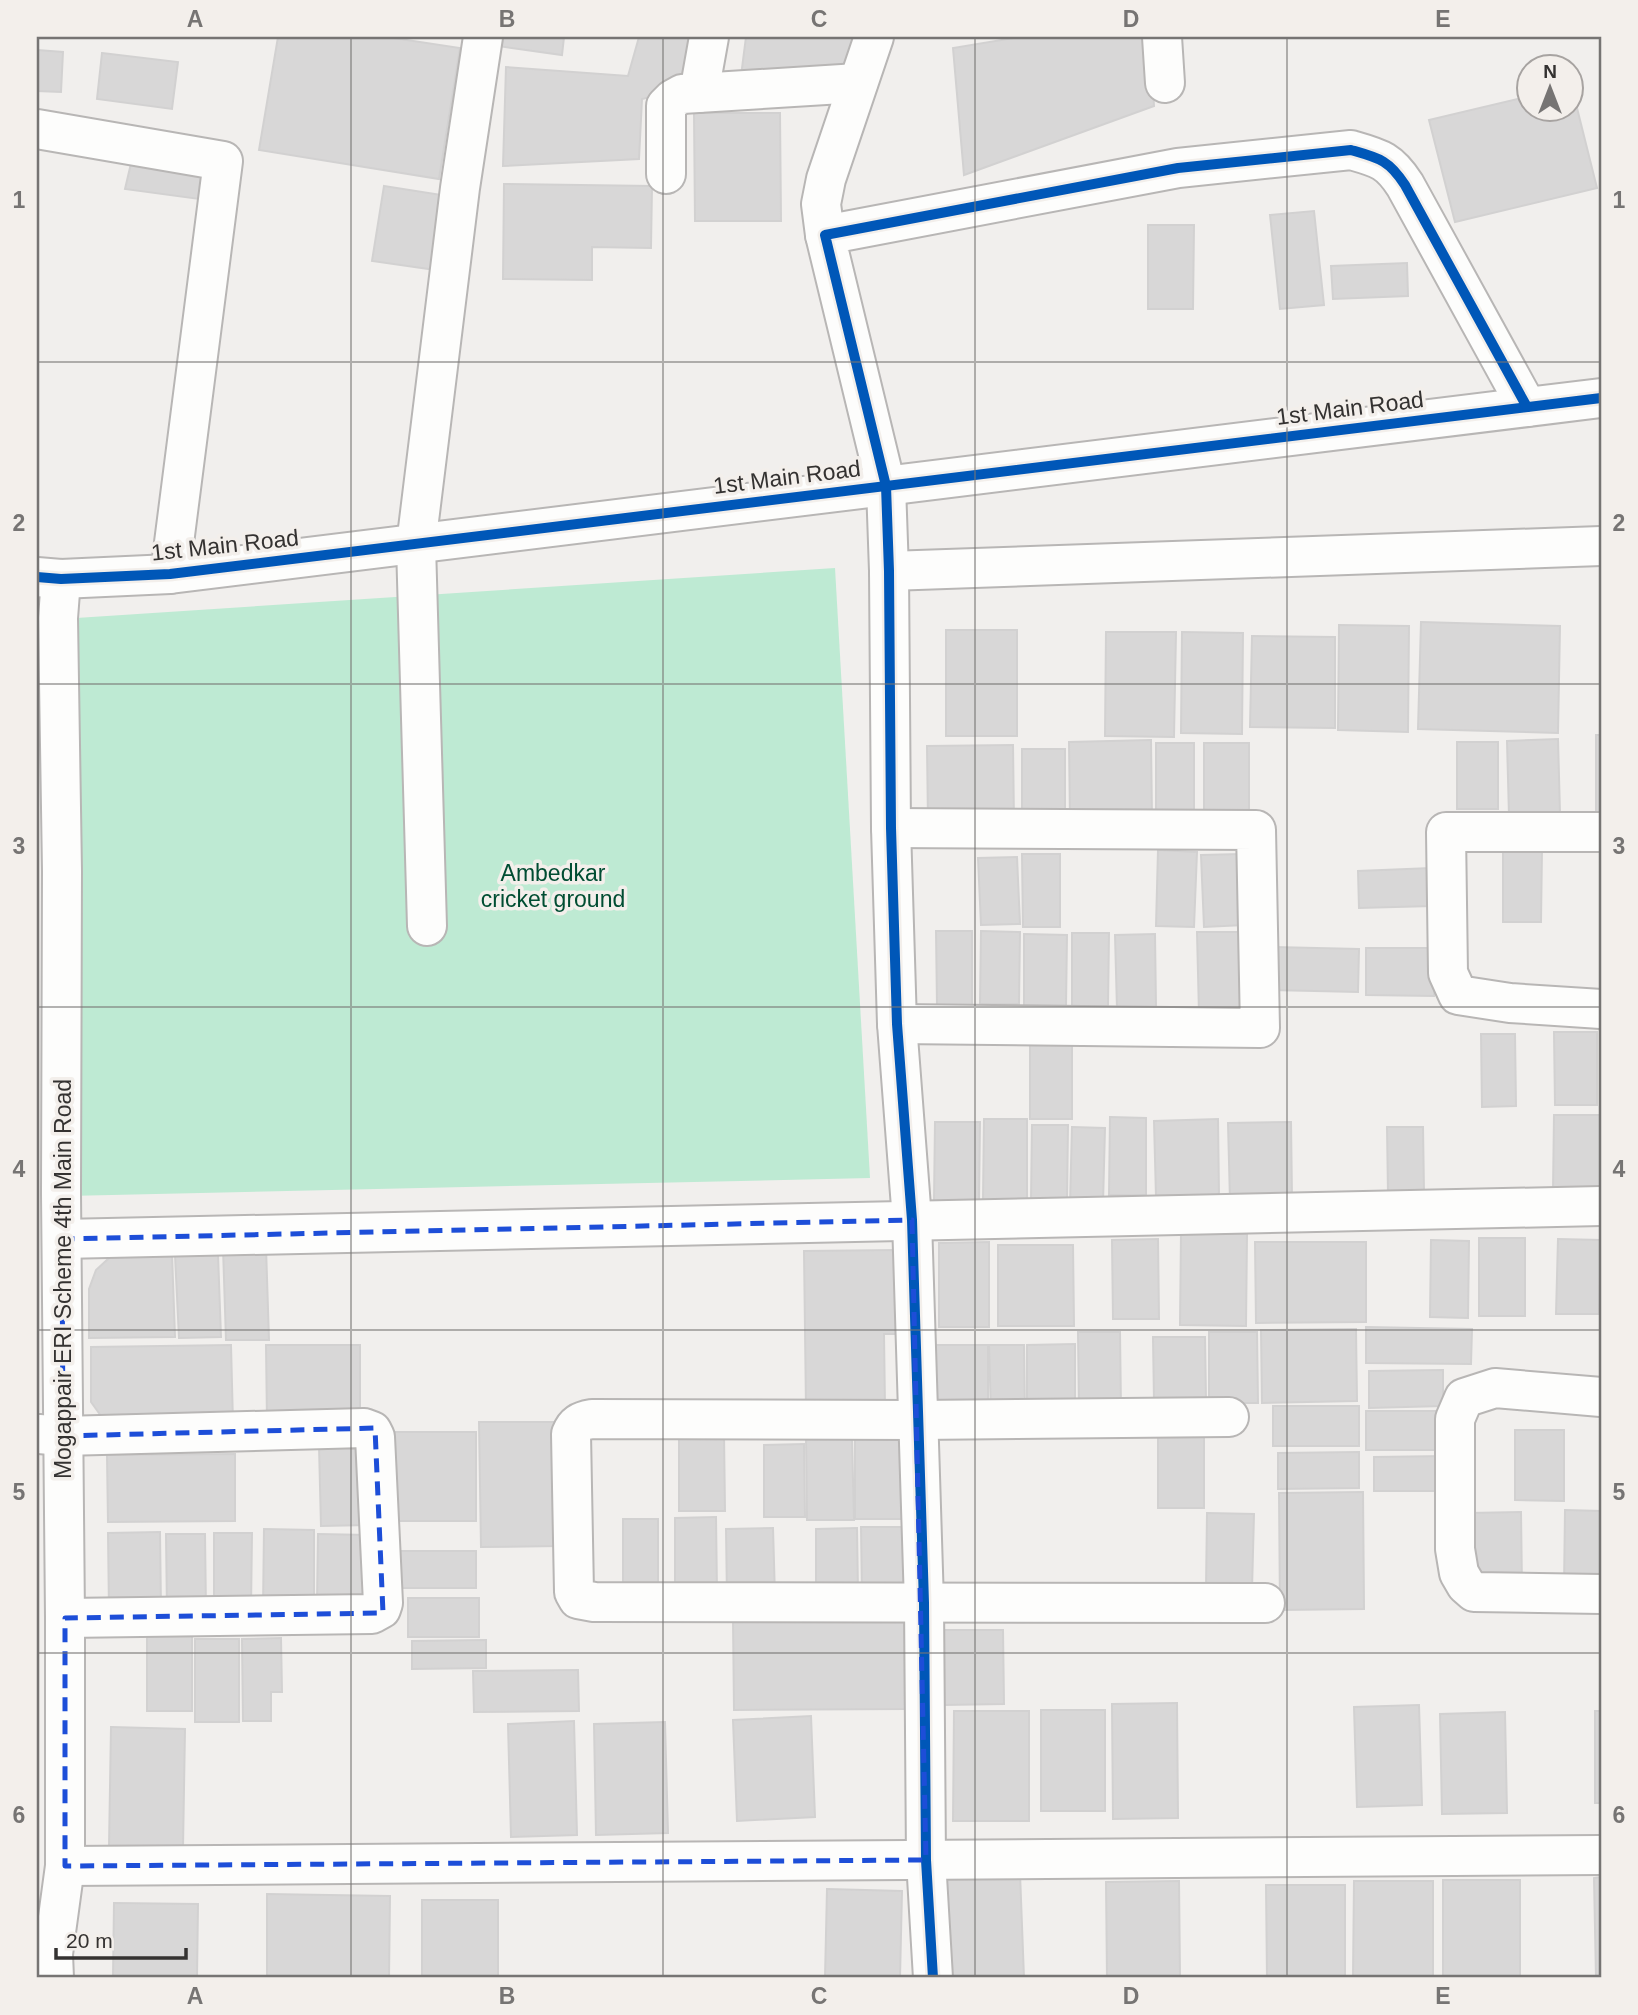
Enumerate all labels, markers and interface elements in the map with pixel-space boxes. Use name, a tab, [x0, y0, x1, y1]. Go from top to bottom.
text: A	[187, 6, 203, 32]
text: B	[499, 6, 515, 32]
text: C	[811, 6, 827, 32]
text: D	[1123, 6, 1139, 32]
text: E	[1435, 6, 1451, 32]
north arrow	[1516, 52, 1586, 122]
text: N	[1543, 61, 1557, 82]
text: 1	[13, 187, 26, 213]
text: 1	[1613, 187, 1626, 213]
street label: 1st Main Road	[1275, 386, 1425, 430]
street label: 1st Main Road	[712, 455, 862, 499]
text: 2	[13, 510, 25, 536]
text: 2	[1613, 510, 1625, 536]
street label: 1st Main Road	[150, 524, 300, 566]
text: 3	[13, 833, 25, 859]
text: 3	[1613, 833, 1625, 859]
park label: Ambedkar cricket ground	[481, 860, 625, 912]
street label: Mogappair ERI Scheme 4th Main Road	[50, 1079, 76, 1479]
text: 4	[13, 1156, 26, 1182]
text: 4	[1613, 1156, 1626, 1182]
text: 5	[13, 1479, 26, 1505]
text: 5	[1613, 1479, 1626, 1505]
text: 6	[13, 1802, 25, 1828]
text: 6	[1613, 1802, 1625, 1828]
scale bar	[56, 1917, 186, 1961]
text: 20 m	[66, 1929, 113, 1952]
text: A	[187, 1983, 203, 2009]
text: B	[499, 1983, 515, 2009]
text: C	[811, 1983, 827, 2009]
text: D	[1123, 1983, 1139, 2009]
text: E	[1435, 1983, 1451, 2009]

